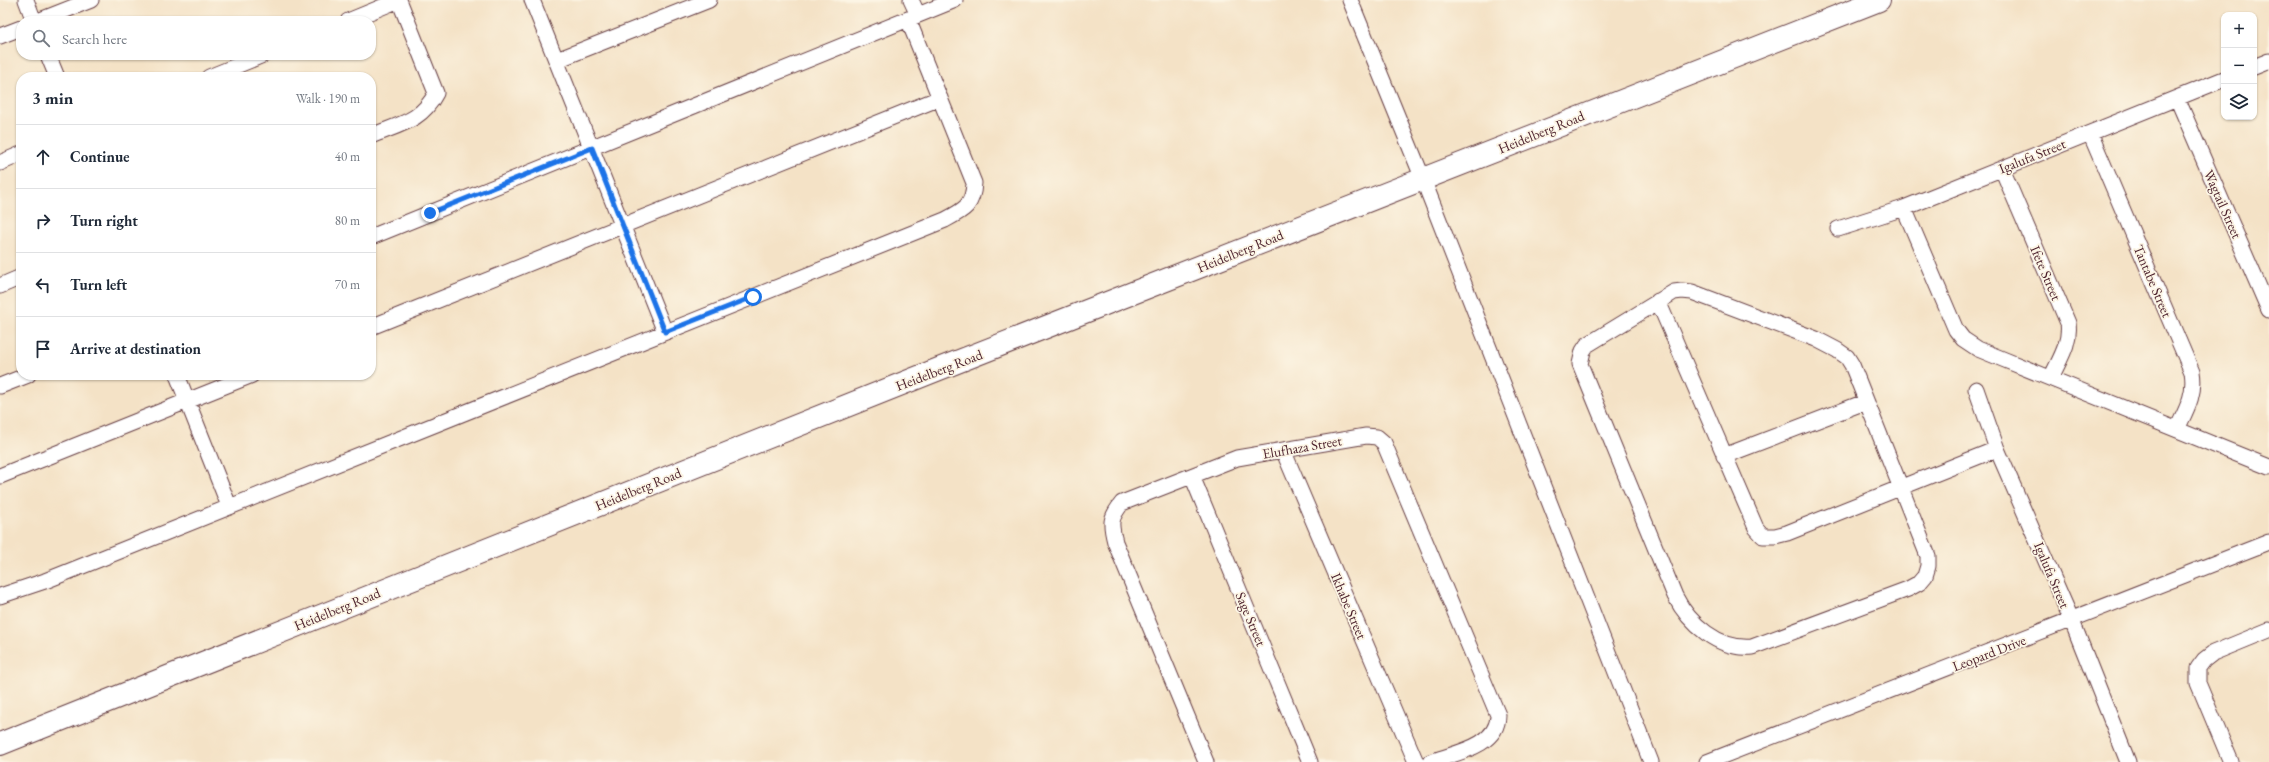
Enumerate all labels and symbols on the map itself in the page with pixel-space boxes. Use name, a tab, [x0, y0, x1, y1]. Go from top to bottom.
street label: Heidelberg Road	[1495, 106, 1588, 158]
street label: Igalufa Street	[1996, 134, 2069, 178]
street label: Wagtail Street	[2200, 167, 2246, 242]
route end	[421, 204, 439, 222]
street label: Heidelberg Road	[1194, 225, 1287, 277]
street label: Tantabe Street	[2130, 242, 2177, 321]
street label: Ifete Street	[2026, 243, 2066, 304]
route start	[744, 288, 762, 306]
street label: Heidelberg Road	[893, 345, 986, 395]
street label: Elufhaza Street	[1261, 431, 1344, 463]
street label: Heidelberg Road	[592, 463, 685, 515]
street label: Igalufa Street	[2030, 539, 2074, 611]
street label: Ikhabe Street	[1327, 570, 1371, 642]
street label: Heidelberg Road	[291, 583, 384, 635]
street label: Sage Street	[1232, 589, 1271, 649]
street label: Leopard Drive	[1950, 631, 2029, 675]

